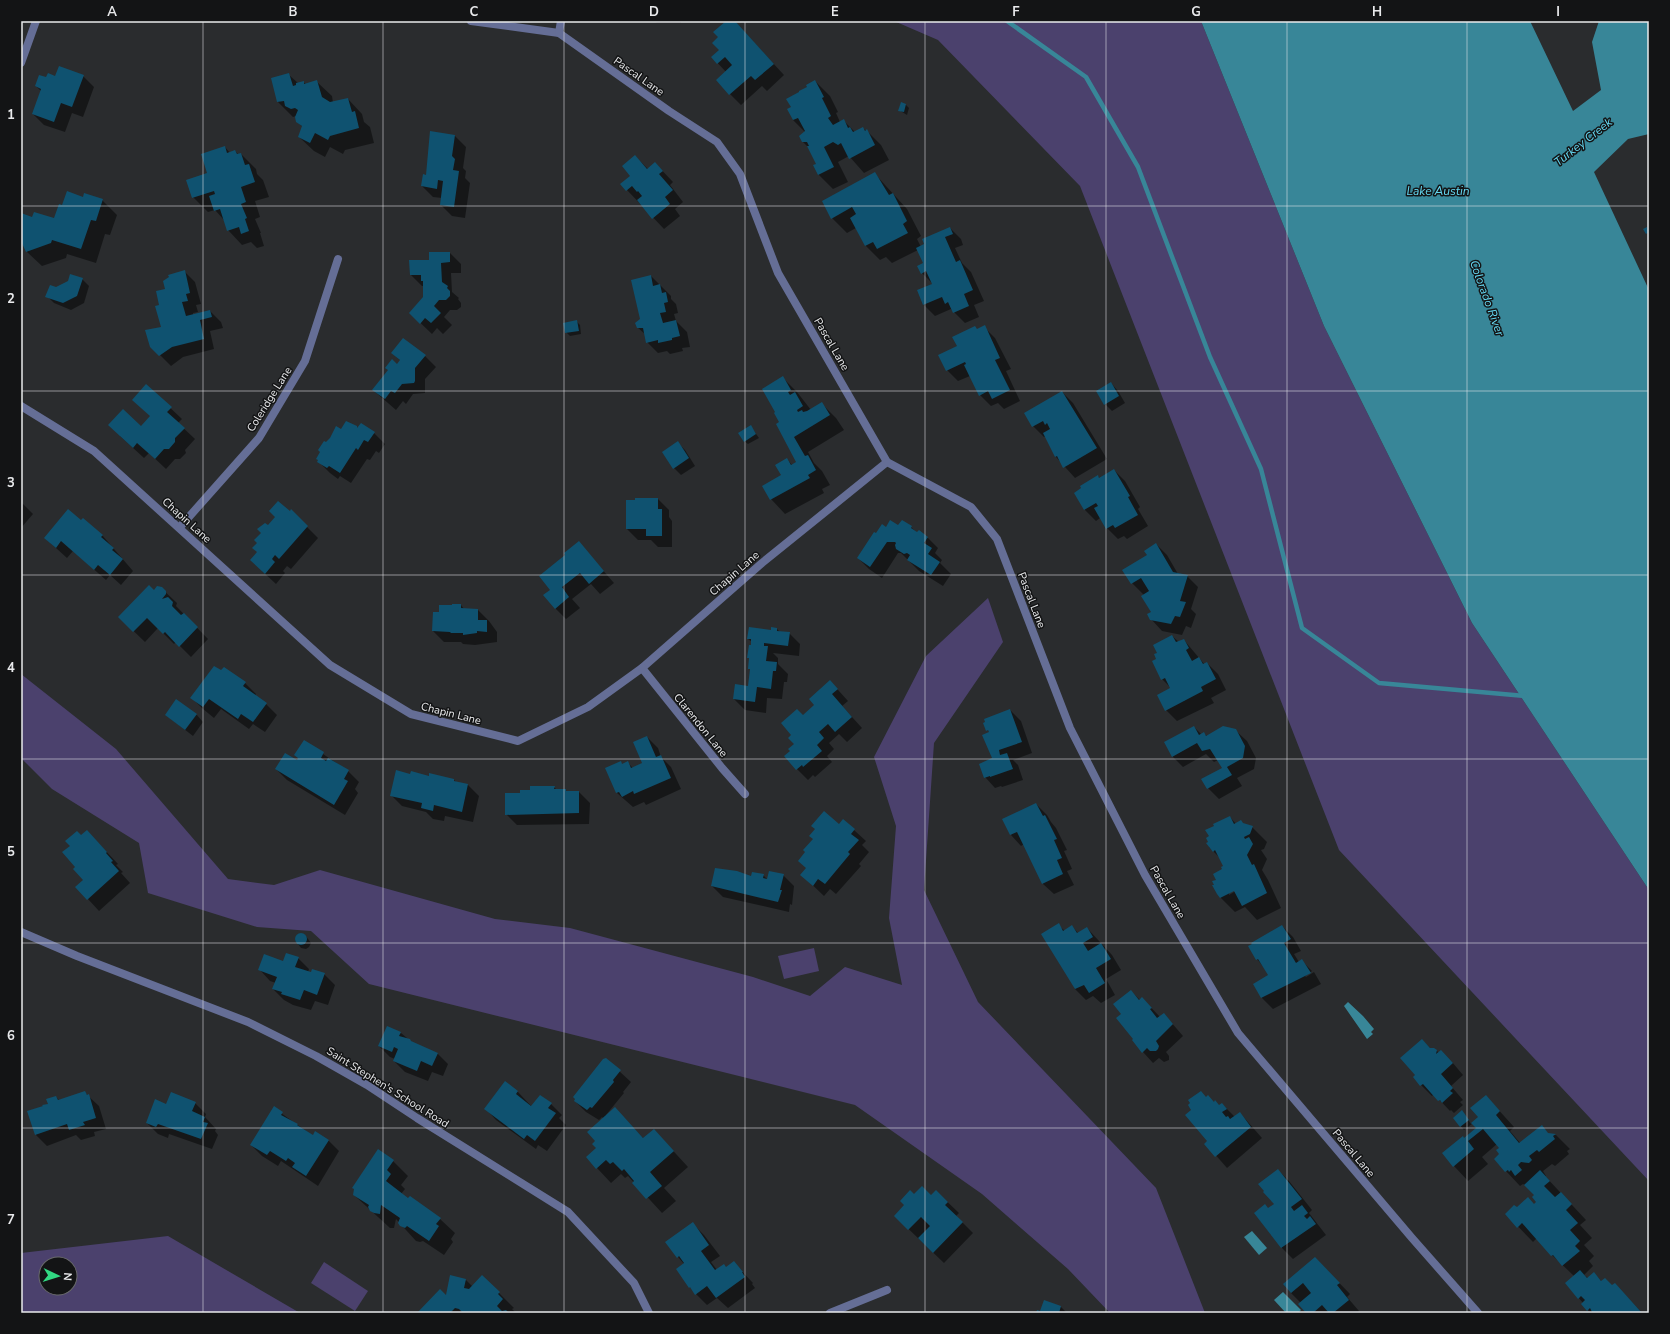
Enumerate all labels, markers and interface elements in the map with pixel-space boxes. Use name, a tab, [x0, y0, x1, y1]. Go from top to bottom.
text: A	[107, 3, 117, 21]
text: B	[289, 3, 298, 21]
text: C	[470, 3, 479, 21]
text: D	[649, 3, 659, 21]
text: E	[831, 3, 839, 21]
text: F	[1012, 3, 1020, 21]
text: G	[1191, 3, 1201, 21]
text: H	[1372, 3, 1382, 21]
text: I	[1556, 3, 1560, 21]
street label: Pascal Lane	[610, 53, 667, 99]
text: 1	[7, 106, 15, 124]
water label: Turkey Creek	[1551, 114, 1616, 170]
water label: Lake Austin	[1406, 183, 1470, 199]
water label: Colorado River	[1466, 258, 1508, 339]
text: 2	[7, 290, 15, 308]
street label: Pascal Lane	[810, 315, 853, 374]
street label: Coleridge Lane	[243, 364, 295, 435]
text: 3	[7, 474, 15, 492]
street label: Chapin Lane	[159, 494, 215, 547]
street label: Chapin Lane	[706, 547, 763, 599]
street label: Pascal Lane	[1014, 570, 1049, 630]
text: 4	[7, 659, 15, 677]
street label: Clarendon Lane	[670, 690, 731, 760]
street label: Chapin Lane	[419, 699, 483, 728]
text: 5	[7, 843, 15, 861]
street label: Pascal Lane	[1146, 863, 1189, 922]
text: 6	[7, 1027, 15, 1045]
street label: Saint Stephen's School Road	[324, 1043, 452, 1131]
street label: Pascal Lane	[1329, 1126, 1378, 1181]
text: 7	[7, 1211, 15, 1229]
north arrow	[38, 1256, 78, 1296]
text: N	[60, 1272, 75, 1281]

